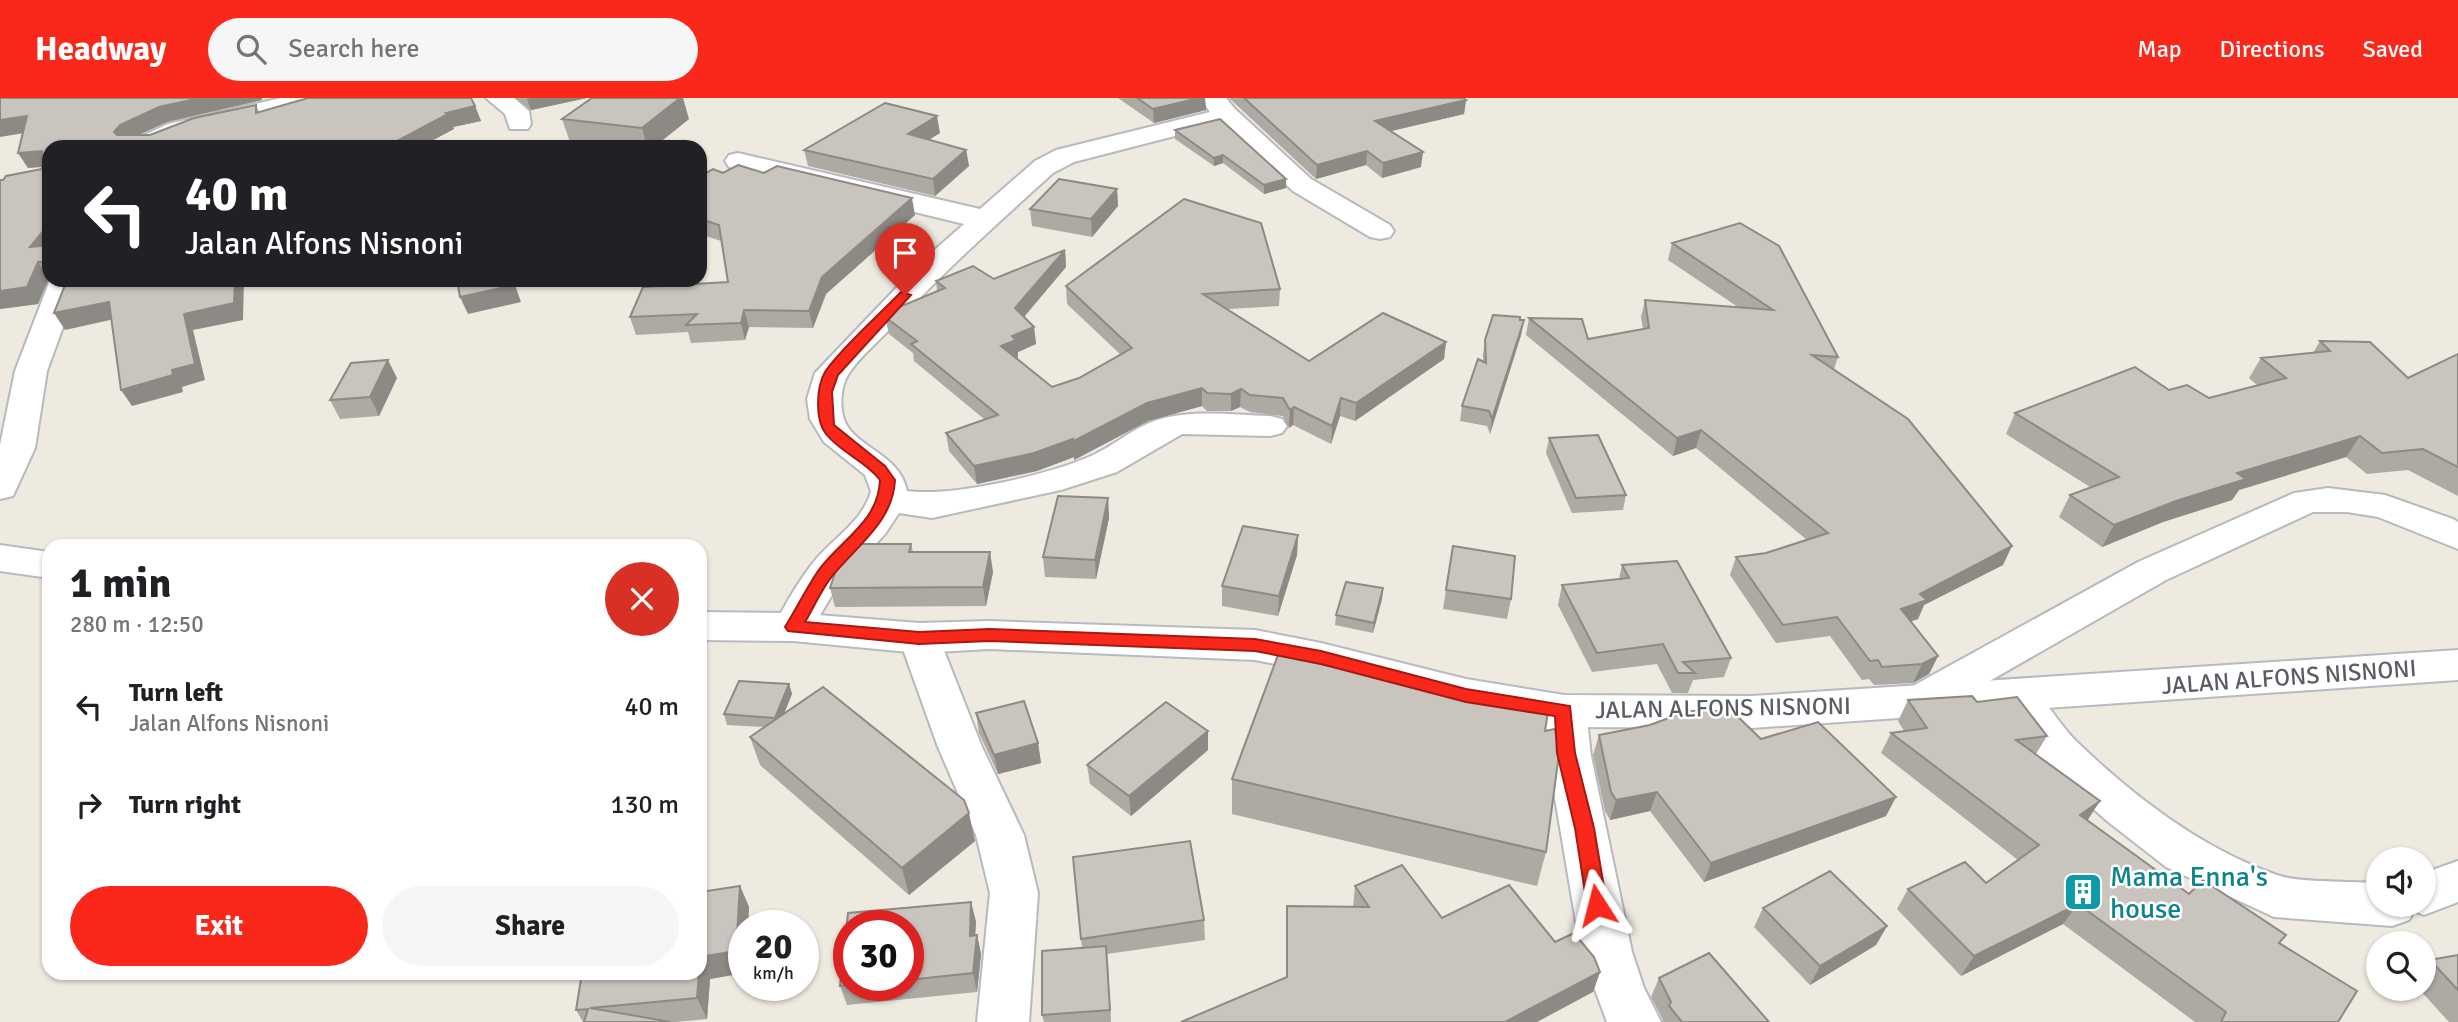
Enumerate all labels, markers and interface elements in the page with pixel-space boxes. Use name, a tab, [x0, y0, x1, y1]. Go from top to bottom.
search box	[208, 18, 698, 81]
text: Headway	[35, 29, 166, 70]
icon: search	[232, 30, 270, 68]
text: Search here	[288, 33, 419, 65]
text: Map	[2137, 34, 2182, 64]
text: Directions	[2220, 34, 2325, 64]
text: Saved	[2363, 34, 2423, 64]
text: 40 m	[185, 164, 288, 224]
icon: left	[70, 168, 161, 259]
pin	[875, 223, 935, 295]
text: Jalan Alfons Nisnoni	[185, 224, 464, 263]
icon: arrive	[886, 234, 924, 272]
text: 1 min	[70, 558, 171, 609]
button: close	[605, 562, 679, 636]
text: 280 m · 12:50	[70, 610, 204, 639]
street label: JALAN ALFONS NISNONI	[2160, 653, 2418, 701]
text: Turn left	[129, 677, 223, 709]
icon: left	[70, 688, 108, 726]
text: 40 m	[624, 691, 679, 723]
street label: JALAN ALFONS NISNONI	[1595, 691, 1851, 725]
text: Jalan Alfons Nisnoni	[129, 709, 329, 738]
icon: right	[70, 786, 108, 824]
text: Turn right	[129, 789, 241, 821]
text: 130 m	[610, 789, 679, 821]
map controls	[2366, 847, 2436, 1001]
button: sound	[2366, 847, 2436, 917]
place label: Mama Enna's house	[2110, 860, 2268, 926]
position arrow	[1560, 868, 1634, 942]
building icon: Mama Enna's house	[2062, 871, 2104, 913]
button: Exit	[70, 886, 368, 966]
button: Share	[382, 886, 679, 966]
speed limit sign: 30	[833, 910, 924, 1001]
text: 20	[755, 925, 792, 968]
button: search	[2366, 931, 2436, 1001]
text: km/h	[753, 962, 794, 984]

